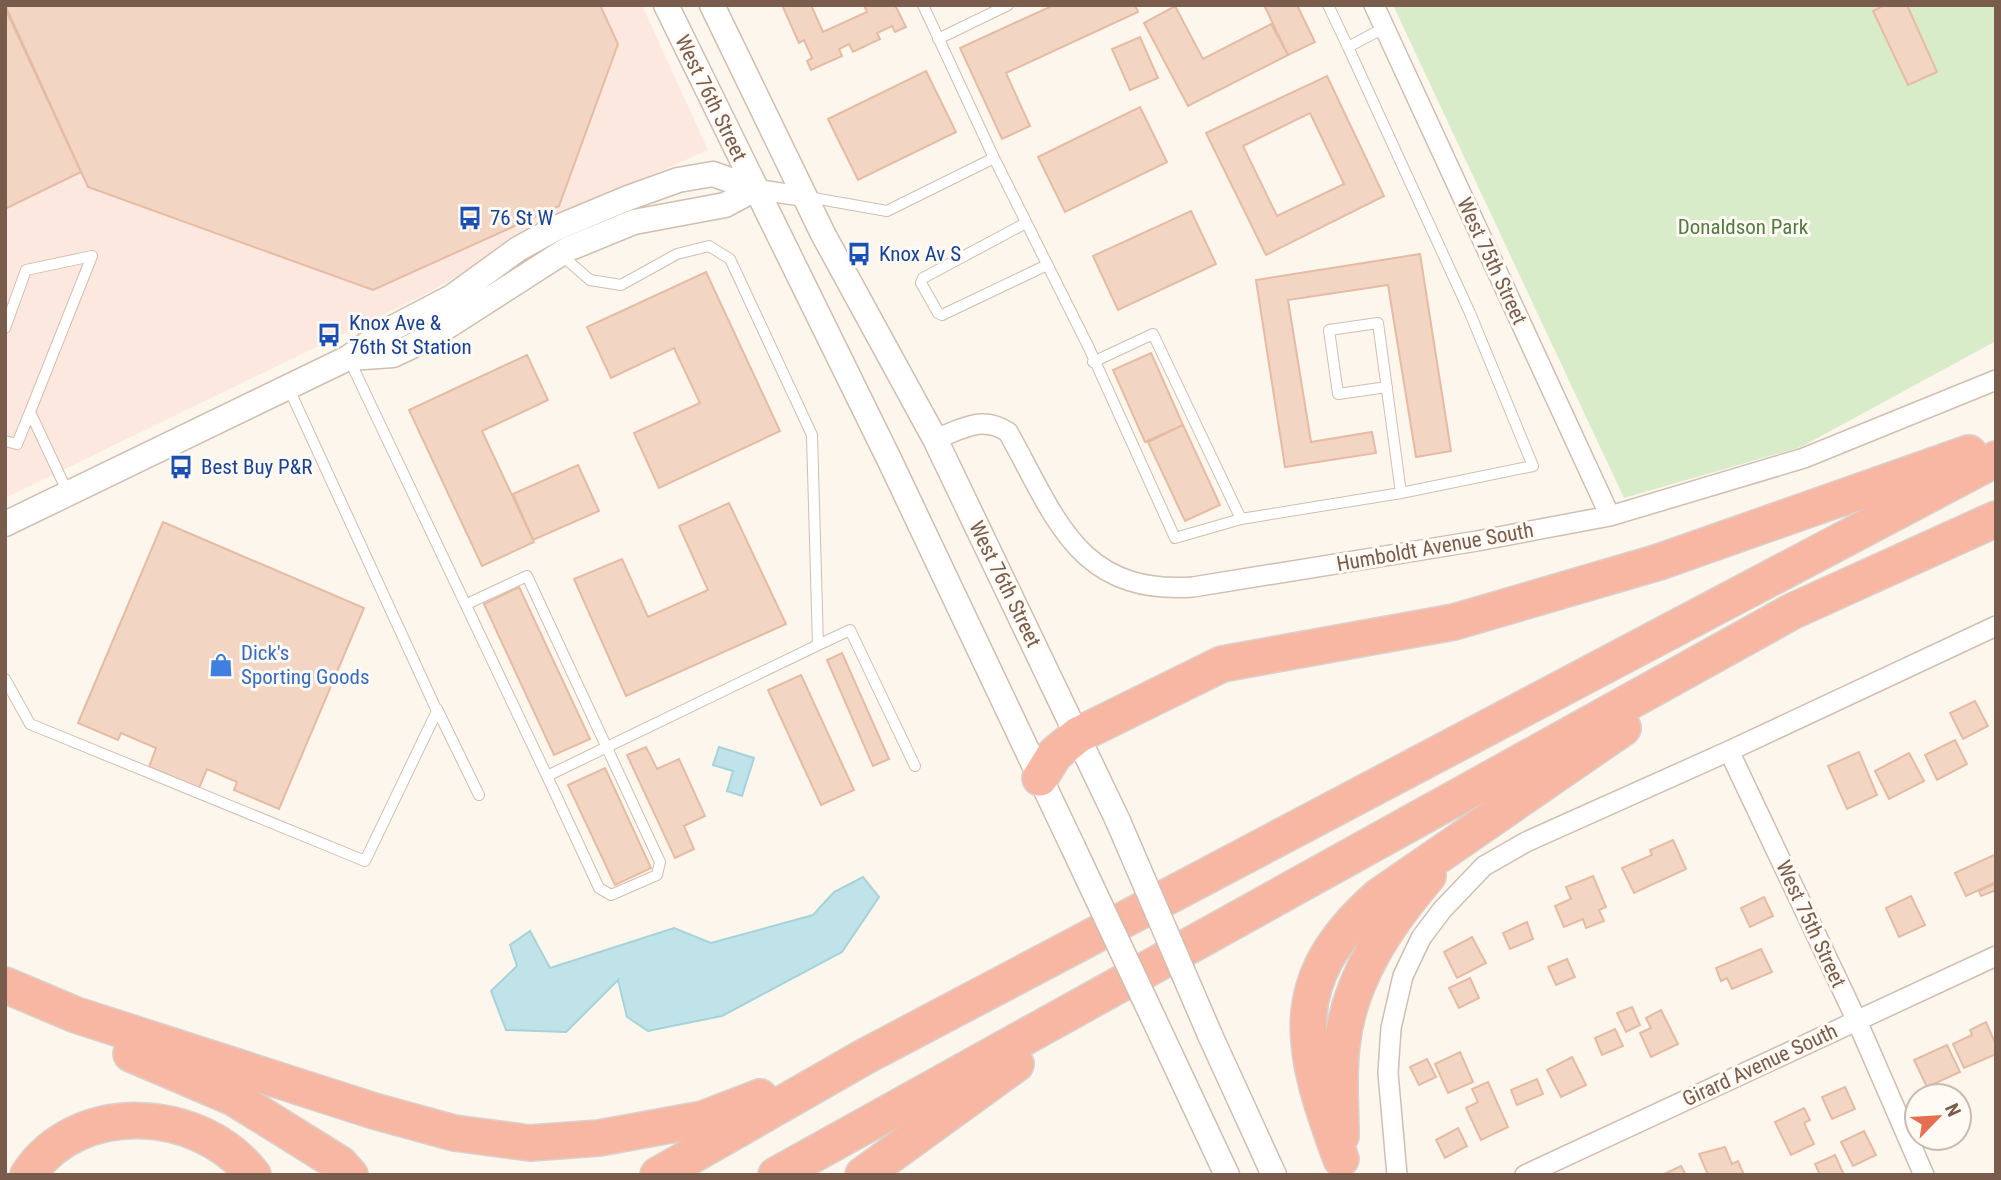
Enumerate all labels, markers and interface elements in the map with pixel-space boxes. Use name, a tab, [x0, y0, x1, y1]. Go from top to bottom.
street label: West 76th Street	[670, 31, 752, 165]
street label: West 75th Street	[1452, 194, 1532, 328]
bus stop icon: 76 St W	[456, 204, 484, 232]
place label: 76 St W	[490, 206, 553, 230]
park label: Donaldson Park	[1678, 215, 1809, 239]
bus stop icon: Knox Av S	[845, 240, 873, 268]
place label: Knox Av S	[879, 242, 961, 266]
place label: Knox Ave & 76th St Station	[349, 311, 472, 359]
bus stop icon: Knox Ave & 76th St Station	[315, 321, 343, 349]
bus stop icon: Best Buy P&R	[167, 453, 195, 481]
place label: Best Buy P&R	[201, 455, 312, 479]
street label: West 76th Street	[964, 517, 1046, 651]
street label: Humboldt Avenue South	[1335, 518, 1535, 576]
place label: Dick's Sporting Goods	[241, 641, 370, 689]
shop icon: Dick's Sporting Goods	[207, 651, 235, 679]
street label: West 75th Street	[1771, 857, 1851, 991]
street label: Girard Avenue South	[1679, 1019, 1841, 1111]
north arrow	[1903, 1082, 1973, 1152]
text: N	[1940, 1100, 1966, 1120]

